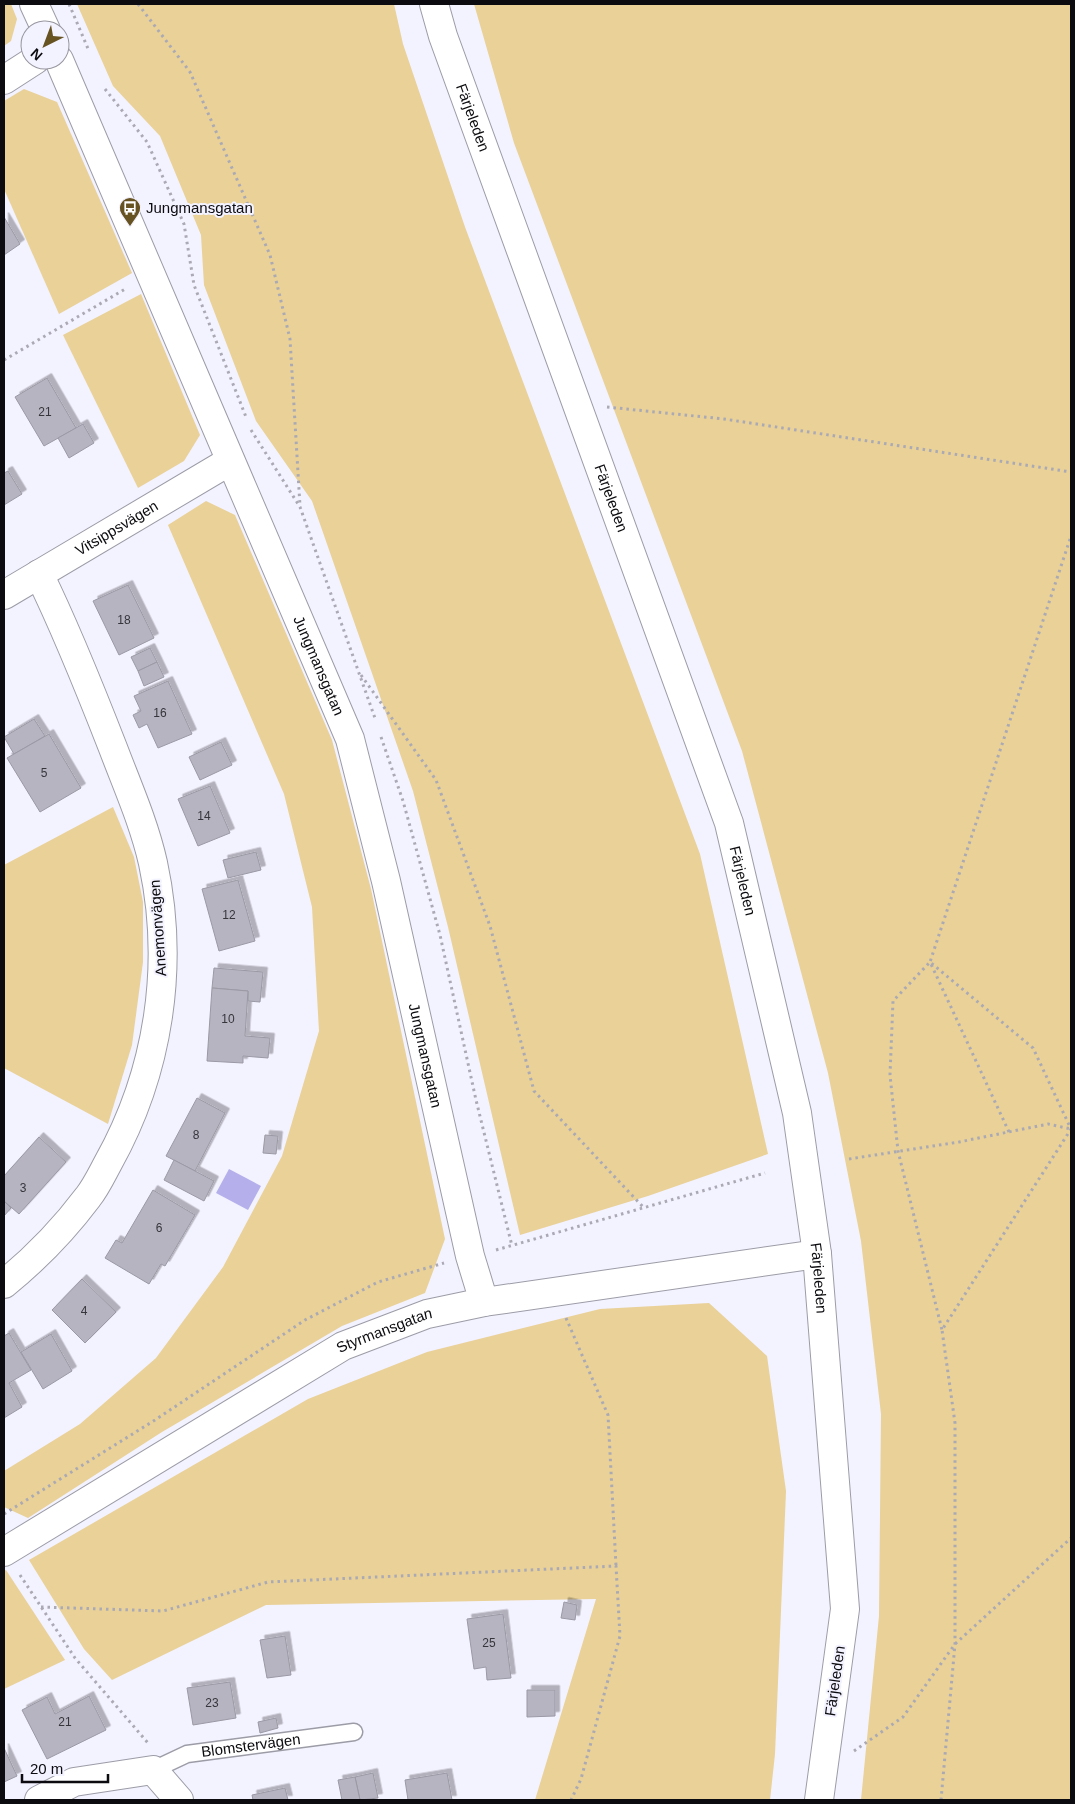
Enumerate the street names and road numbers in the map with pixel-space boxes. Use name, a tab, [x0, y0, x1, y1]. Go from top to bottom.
street label: Färjeleden	[453, 81, 493, 154]
street label: Färjeleden	[591, 462, 632, 534]
street label: Vitsippsvägen	[72, 497, 161, 559]
street label: Jungmansgatan	[290, 613, 348, 718]
street label: Färjeleden	[727, 844, 759, 917]
street label: Anemonvägen	[146, 879, 169, 977]
street label: Jungmansgatan	[406, 1001, 446, 1109]
street label: Färjeleden	[807, 1242, 831, 1314]
street label: Styrmansgatan	[333, 1304, 433, 1356]
street label: Färjeleden	[821, 1645, 848, 1717]
street label: Blomstervägen	[200, 1730, 302, 1760]

